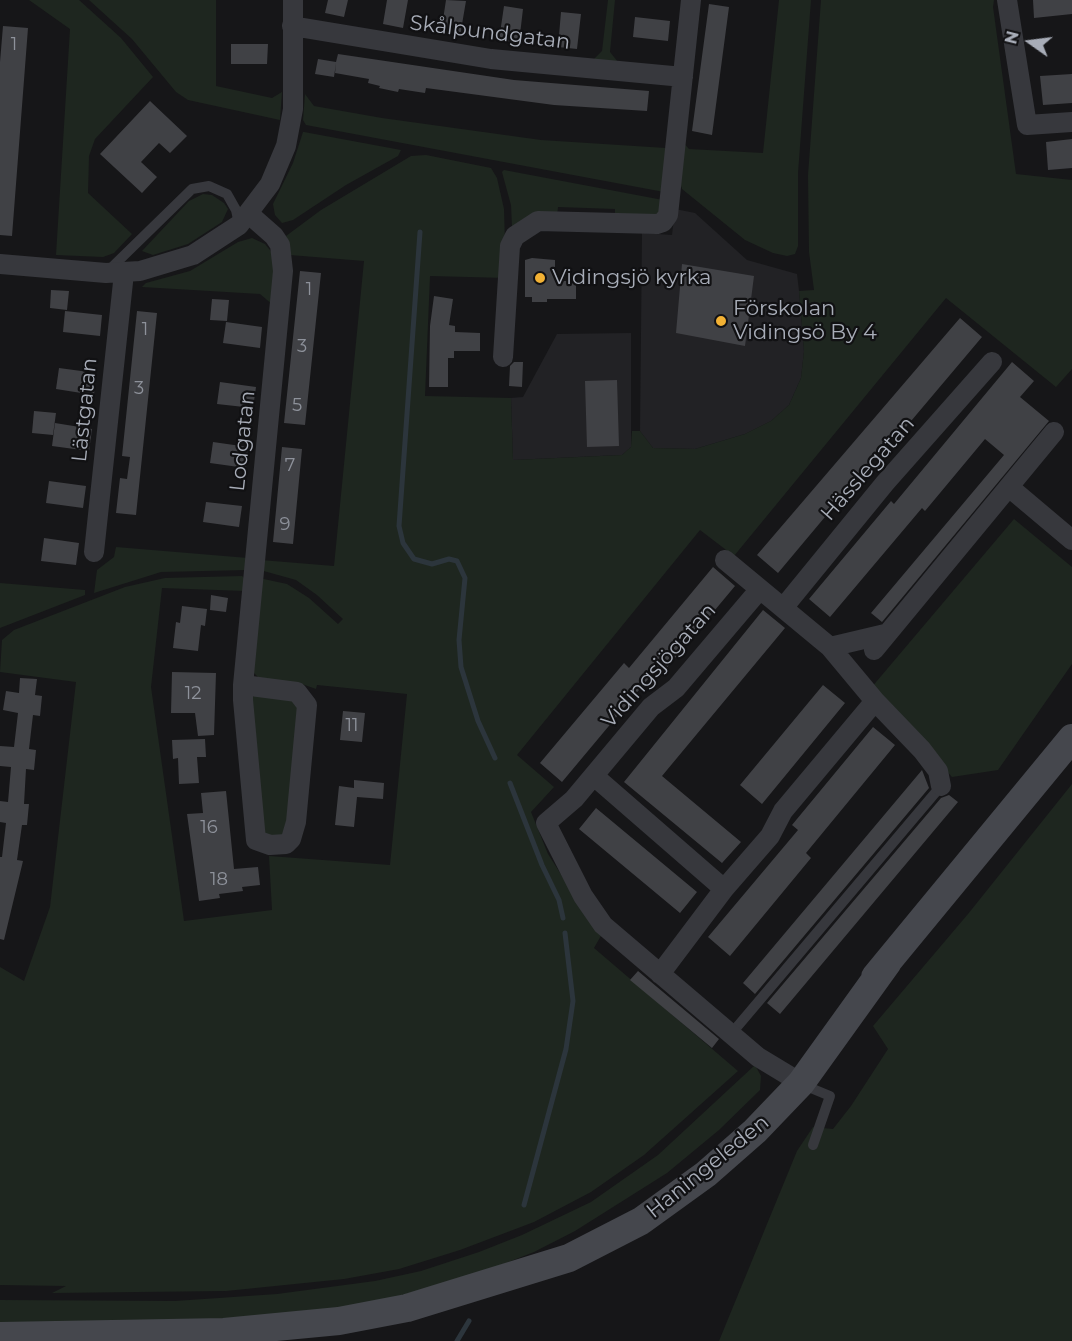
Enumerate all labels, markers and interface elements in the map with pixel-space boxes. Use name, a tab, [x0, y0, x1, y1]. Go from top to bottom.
street label: Skålpundgatan	[408, 11, 572, 55]
north arrow	[1000, 12, 1060, 72]
text: N	[1001, 29, 1023, 46]
house number: 1	[11, 34, 17, 56]
place label: Vidingsjö kyrka	[552, 265, 711, 291]
marker: Vidingsjö kyrka	[533, 271, 547, 285]
house number: 1	[306, 279, 312, 301]
place label: Förskolan Vidingsö By 4	[733, 296, 877, 346]
marker: Förskolan Vidingsö By 4	[714, 314, 728, 328]
house number: 1	[142, 319, 148, 341]
house number: 3	[297, 336, 307, 358]
street label: Lästgatan	[67, 357, 103, 463]
house number: 3	[134, 378, 144, 400]
street label: Lodgatan	[225, 389, 261, 493]
house number: 5	[292, 395, 302, 417]
street label: Hässlegatan	[816, 412, 920, 526]
house number: 7	[285, 455, 295, 477]
house number: 9	[280, 514, 290, 536]
street label: Vidingsjögatan	[596, 598, 722, 734]
house number: 12	[185, 683, 201, 705]
house number: 11	[346, 715, 358, 737]
house number: 16	[200, 817, 218, 839]
house number: 18	[210, 869, 228, 891]
street label: Haningeleden	[642, 1110, 774, 1224]

